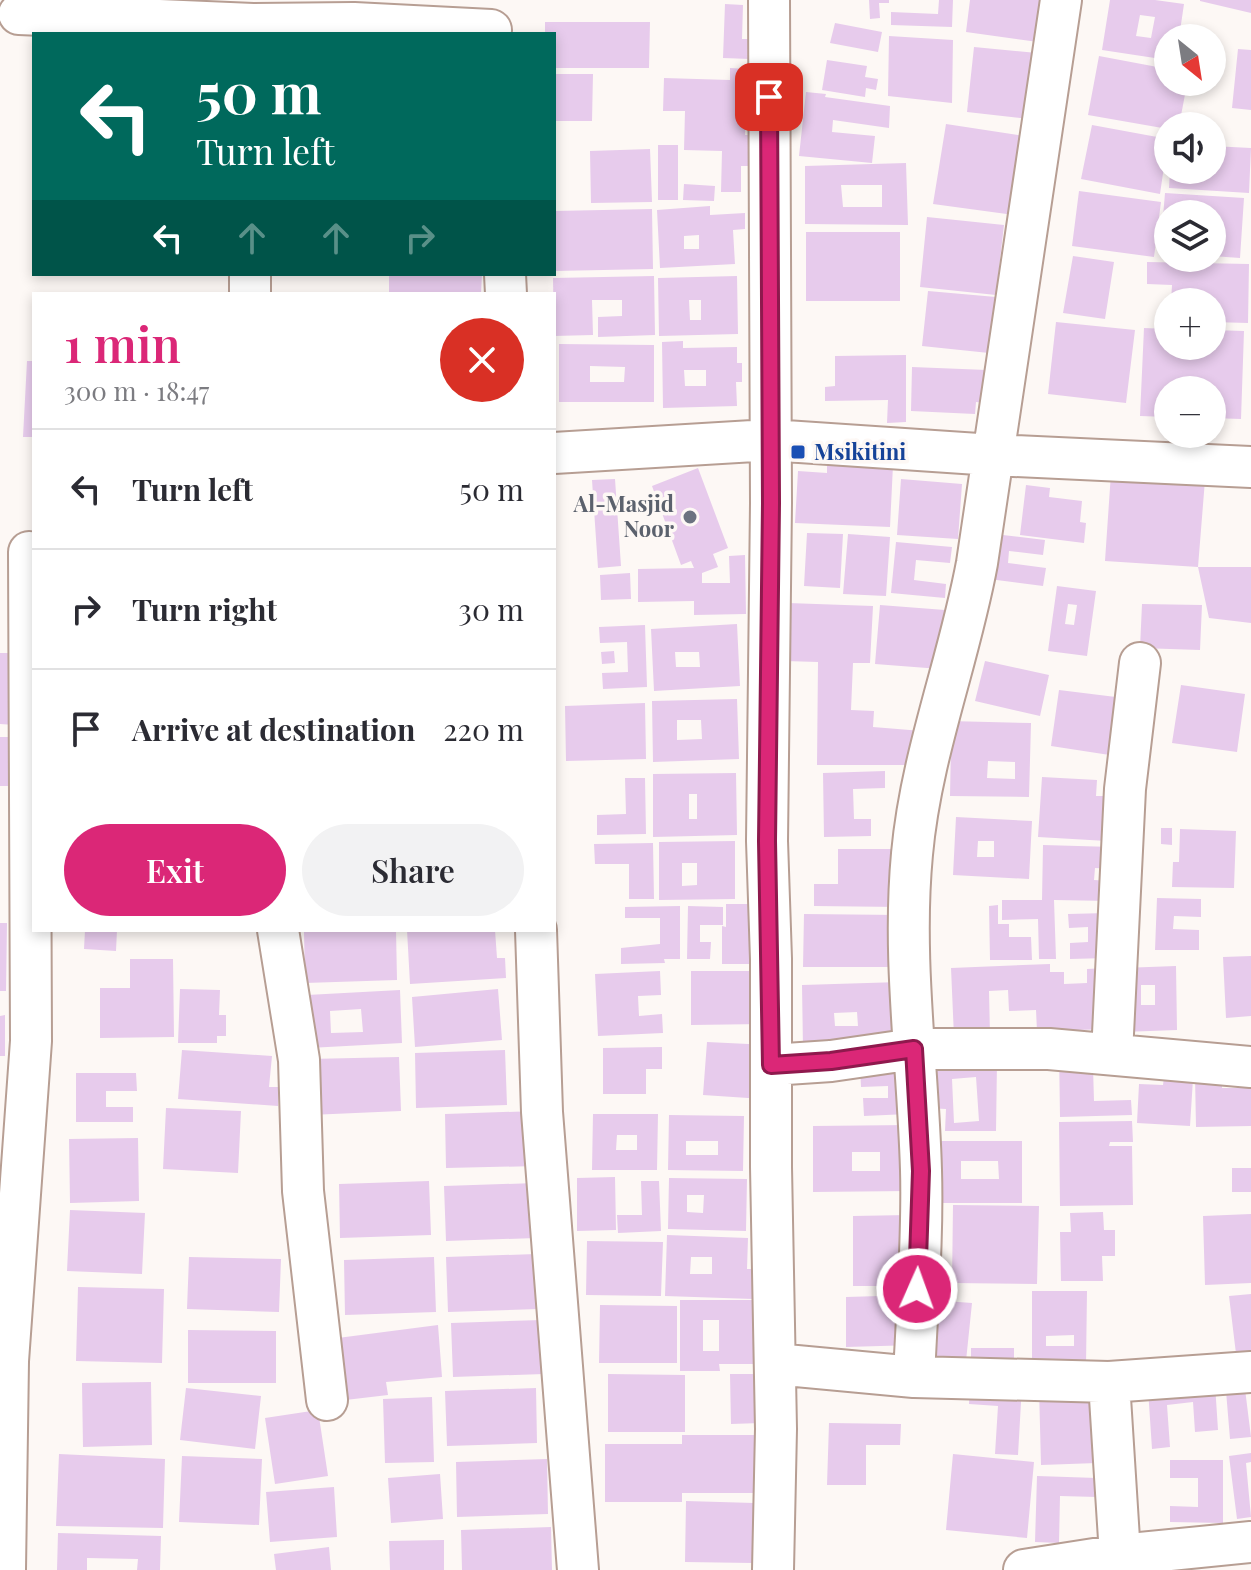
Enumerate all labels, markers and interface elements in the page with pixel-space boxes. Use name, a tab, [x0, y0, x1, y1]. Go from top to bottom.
north arrow	[1154, 24, 1226, 96]
map controls	[1154, 24, 1226, 448]
text: 50 m	[196, 54, 322, 129]
pin	[735, 63, 803, 131]
icon: left	[64, 64, 168, 168]
icon: arrive	[747, 75, 791, 119]
button: sound	[1154, 112, 1226, 184]
text: Turn left	[196, 126, 335, 174]
button: layers	[1154, 200, 1226, 272]
icon: left	[146, 216, 190, 260]
icon: ahead	[230, 216, 274, 260]
icon: ahead	[314, 216, 358, 260]
icon: right	[398, 216, 442, 260]
button: +	[1154, 288, 1226, 360]
text: 1 min	[64, 311, 181, 375]
button: close	[440, 318, 524, 402]
text: 300 m · 18:47	[64, 373, 209, 408]
button: −	[1154, 376, 1226, 448]
place label: Msikitini	[814, 436, 906, 466]
marker: Msikitini	[789, 443, 807, 461]
icon: left	[64, 467, 108, 511]
text: Turn left	[132, 469, 253, 509]
text: 50 m	[459, 469, 524, 509]
place label: Al-Masjid Noor	[573, 488, 675, 543]
marker: Al-Masjid Noor	[681, 508, 699, 526]
icon: right	[64, 587, 108, 631]
text: Turn right	[132, 589, 277, 629]
text: 30 m	[458, 589, 524, 629]
icon: arrive	[64, 707, 108, 751]
text: Arrive at destination	[132, 709, 415, 749]
text: 220 m	[443, 709, 524, 749]
button: Exit	[64, 824, 286, 916]
button: Share	[302, 824, 524, 916]
position arrow	[875, 1247, 959, 1331]

